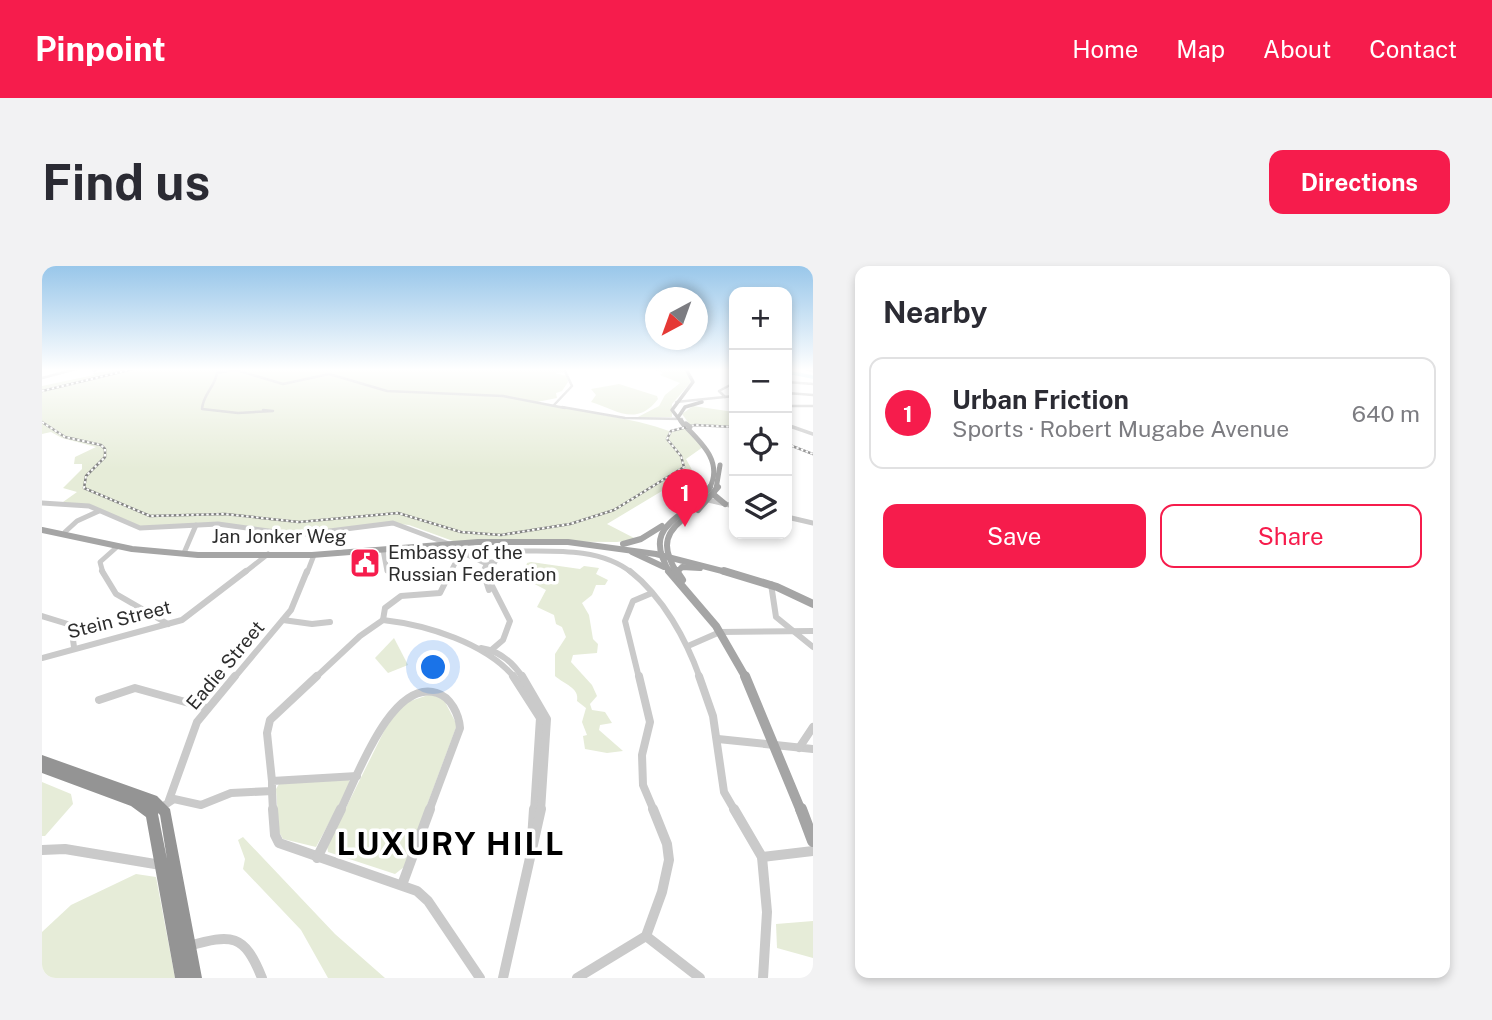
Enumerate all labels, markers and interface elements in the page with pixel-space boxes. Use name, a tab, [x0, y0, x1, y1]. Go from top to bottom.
text: Pinpoint	[35, 30, 166, 68]
text: Home	[1072, 35, 1138, 63]
text: Map	[1176, 35, 1225, 63]
text: About	[1263, 35, 1331, 63]
text: Contact	[1369, 35, 1457, 63]
button: Directions	[1269, 150, 1450, 214]
text: Find us	[42, 153, 210, 211]
north arrow	[645, 287, 708, 350]
map controls	[729, 287, 792, 539]
button: +	[729, 287, 792, 350]
text: Nearby	[883, 294, 987, 330]
button: −	[729, 350, 792, 413]
text: Urban Friction	[952, 384, 1129, 415]
text: 1	[903, 400, 913, 427]
text: 640 m	[1352, 400, 1420, 427]
button: locate	[729, 413, 792, 476]
text: Sports · Robert Mugabe Avenue	[952, 415, 1289, 442]
pin: 1	[662, 469, 708, 527]
button: layers	[729, 476, 792, 539]
button: Save	[883, 504, 1146, 568]
button: Share	[1160, 504, 1422, 568]
street label: Jan Jonker Weg	[212, 525, 347, 547]
place label: Embassy of the Russian Federation	[388, 541, 557, 585]
public building icon: Embassy of the Russian Federation	[348, 546, 382, 580]
street label: Stein Street	[65, 595, 173, 643]
street label: Eadie Street	[182, 616, 268, 714]
your location	[416, 650, 450, 684]
district label: LUXURY HILL	[336, 825, 566, 862]

